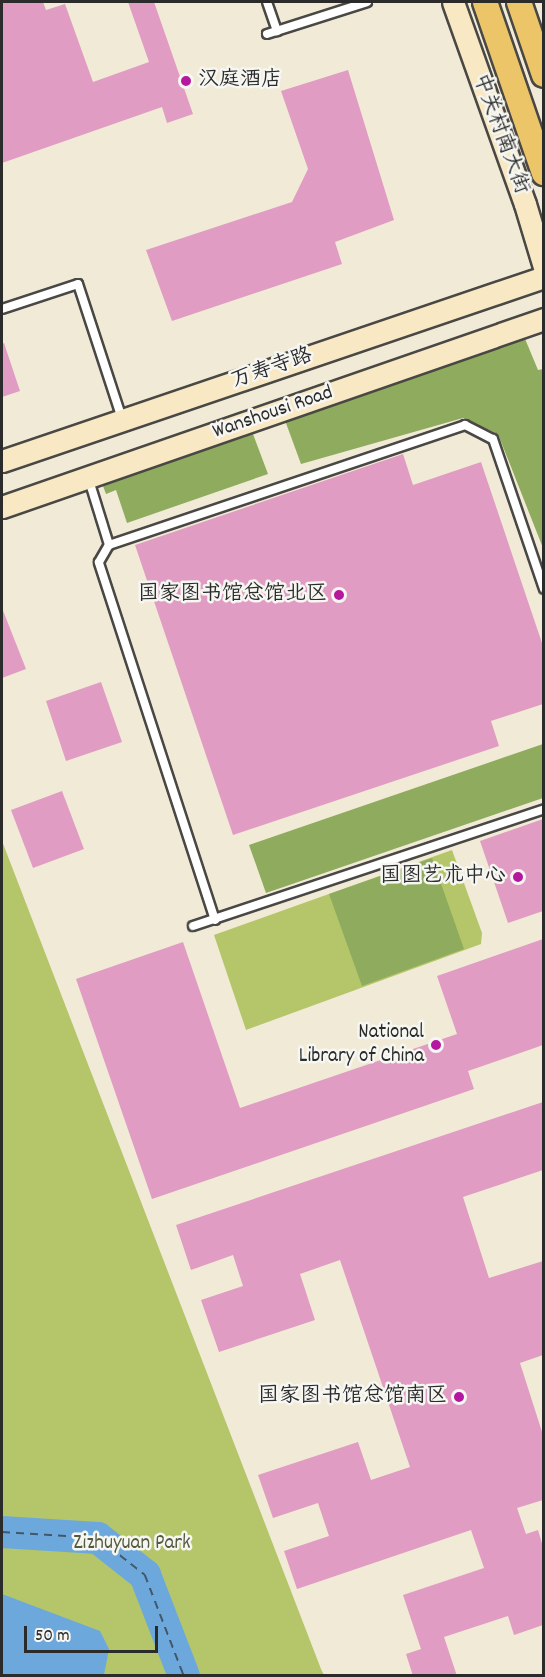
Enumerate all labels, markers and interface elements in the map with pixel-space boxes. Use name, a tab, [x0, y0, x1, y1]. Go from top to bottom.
place label: 汉庭酒店	[198, 68, 282, 94]
street label: 中关村南大街	[467, 70, 533, 198]
marker: 汉庭酒店	[179, 74, 193, 88]
street label: 万寿寺路	[228, 343, 316, 395]
street label: Wanshousi Road	[210, 381, 336, 445]
place label: 国家图书馆总馆北区	[138, 582, 327, 608]
marker: 国家图书馆总馆北区	[332, 588, 346, 602]
place label: 国图艺术中心	[380, 864, 506, 890]
marker: 国图艺术中心	[511, 870, 525, 884]
place label: National Library of China	[299, 1020, 424, 1070]
marker: National Library of China	[429, 1038, 443, 1052]
place label: 国家图书馆总馆南区	[258, 1384, 447, 1410]
marker: 国家图书馆总馆南区	[452, 1390, 466, 1404]
park label: Zizhuyuan Park	[73, 1531, 191, 1557]
scale bar	[27, 1614, 160, 1652]
text: 50 m	[35, 1624, 70, 1649]

